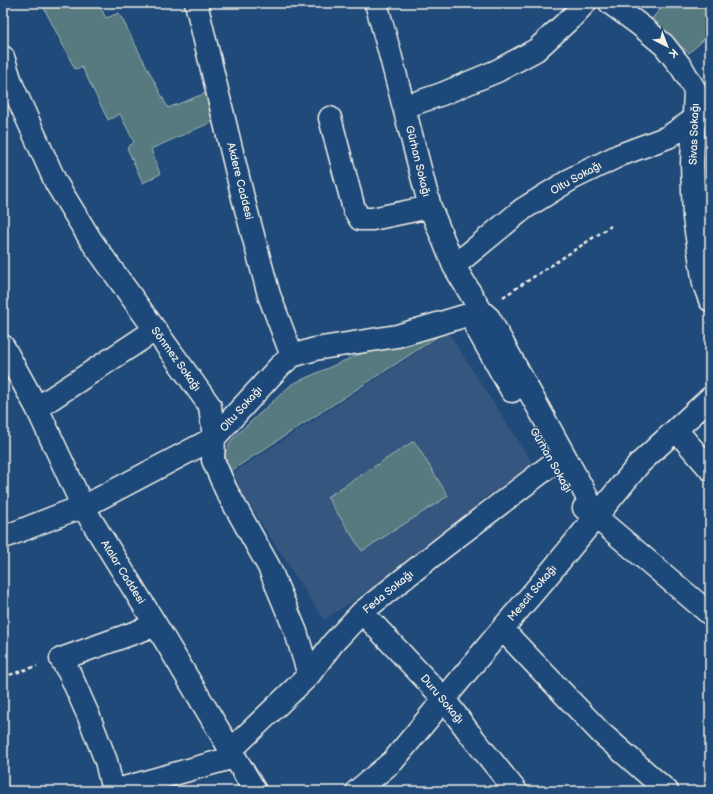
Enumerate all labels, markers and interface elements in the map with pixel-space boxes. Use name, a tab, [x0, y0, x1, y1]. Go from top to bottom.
north arrow	[647, 26, 687, 66]
text: K	[666, 46, 680, 61]
street label: Sivas Sokağı	[686, 103, 702, 165]
street label: Gürhan Sokağı	[403, 124, 433, 198]
street label: Akdere Caddesi	[224, 141, 256, 221]
street label: Oltu Sokağı	[548, 159, 604, 197]
street label: Sönmez Sokağı	[148, 324, 204, 394]
street label: Oltu Sokağı	[217, 384, 265, 434]
street label: Gürhan Sokağı	[527, 425, 575, 495]
street label: Atalar Caddesi	[98, 538, 148, 606]
street label: Mescit Sokağı	[505, 562, 559, 624]
street label: Feda Sokağı	[360, 568, 416, 616]
street label: Duru Sokağı	[418, 672, 466, 726]

